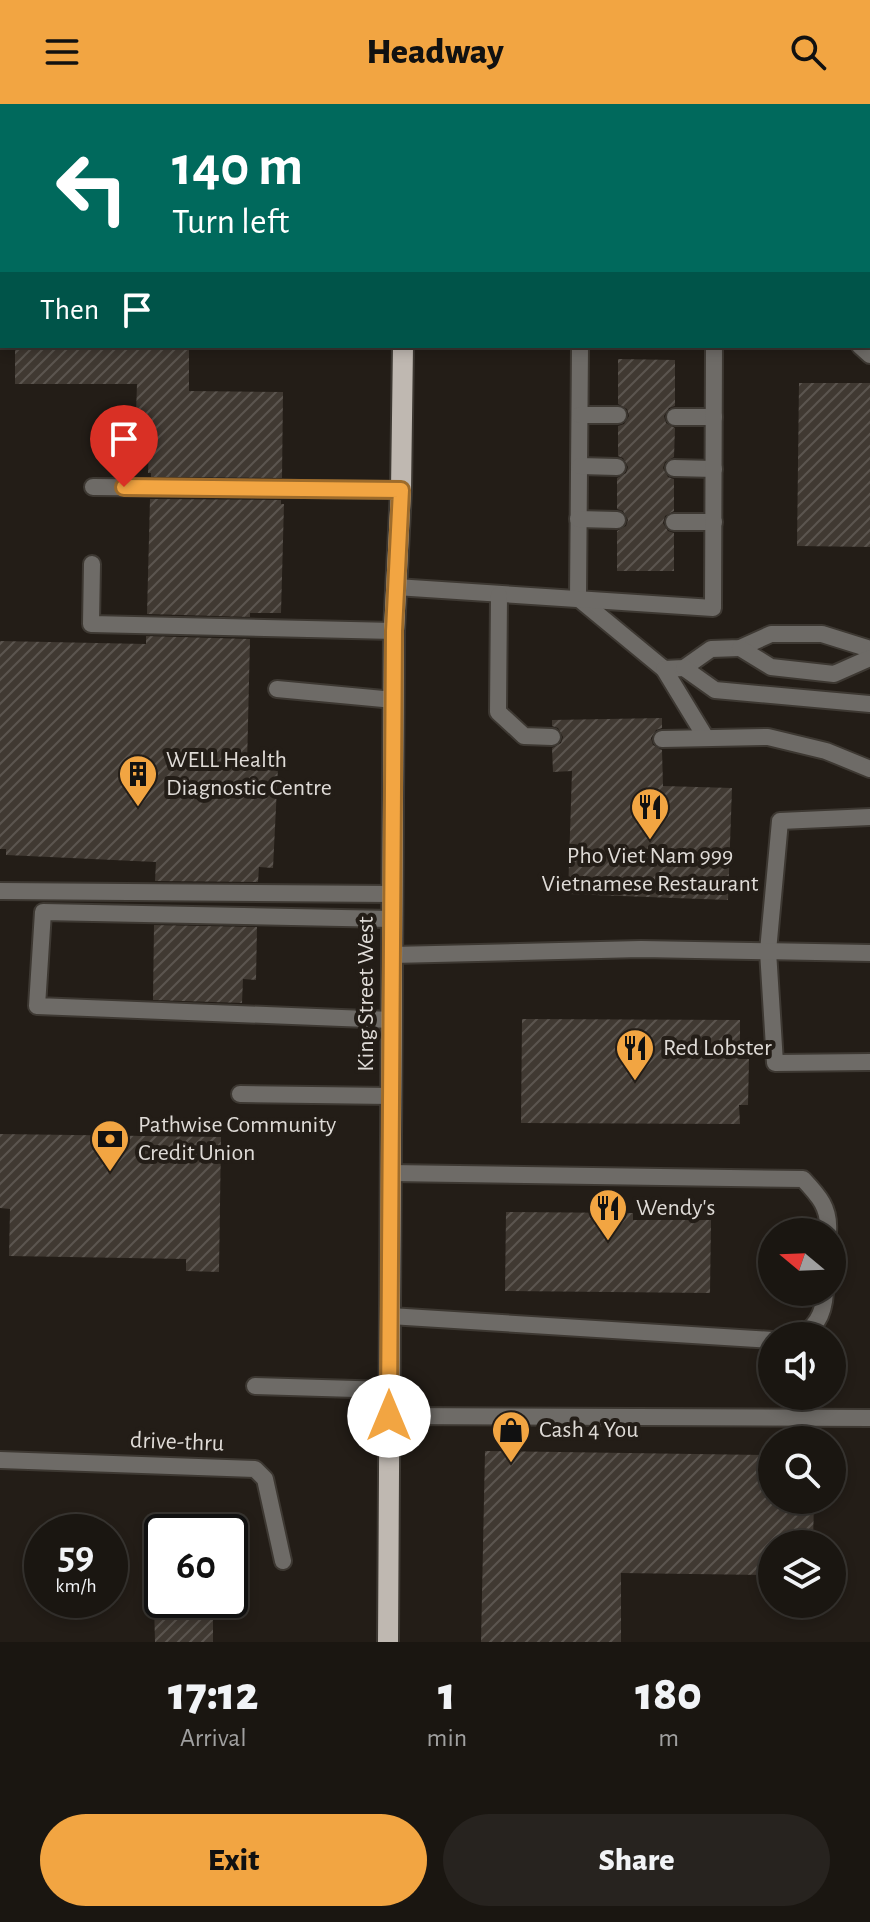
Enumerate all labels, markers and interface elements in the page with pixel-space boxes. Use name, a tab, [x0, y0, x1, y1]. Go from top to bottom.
icon: menu	[40, 30, 84, 74]
icon: search	[786, 30, 830, 74]
text: Headway	[366, 34, 504, 70]
icon: left	[40, 136, 144, 240]
text: 140 m	[172, 139, 303, 195]
text: Turn left	[172, 204, 289, 240]
icon: arrive	[115, 288, 159, 332]
text: Then	[40, 295, 99, 325]
pin	[90, 405, 158, 487]
icon: arrive	[102, 417, 146, 461]
place label: WELL Health Diagnostic Centre	[166, 748, 332, 800]
building icon: WELL Health Diagnostic Centre	[117, 753, 159, 808]
restaurant icon: Pho Viet Nam 999 Vietnamese Restaurant	[629, 786, 671, 841]
place label: Pho Viet Nam 999 Vietnamese Restaurant	[541, 844, 759, 896]
street label: King Street West	[354, 916, 378, 1072]
restaurant icon: Red Lobster	[614, 1027, 656, 1082]
place label: Red Lobster	[663, 1036, 772, 1060]
place label: Pathwise Community Credit Union	[138, 1113, 336, 1165]
bank icon: Pathwise Community Credit Union	[89, 1118, 131, 1173]
restaurant icon: Wendy's	[587, 1187, 629, 1242]
place label: Wendy's	[636, 1196, 715, 1220]
north arrow	[758, 1218, 846, 1306]
map controls	[758, 1218, 846, 1618]
button: sound	[758, 1322, 846, 1410]
position arrow	[347, 1374, 431, 1458]
shop icon: Cash 4 You	[490, 1409, 532, 1464]
place label: Cash 4 You	[539, 1418, 639, 1442]
button: search	[758, 1426, 846, 1514]
street label: drive-thru	[130, 1428, 224, 1456]
speed limit sign: 60	[144, 1514, 248, 1618]
button: layers	[758, 1530, 846, 1618]
text: 59	[58, 1536, 94, 1576]
text: km/h	[55, 1576, 97, 1596]
text: 17:12	[168, 1671, 259, 1719]
text: 1	[438, 1671, 456, 1719]
text: 180	[635, 1671, 702, 1719]
text: Arrival	[180, 1725, 247, 1751]
text: min	[427, 1725, 467, 1751]
text: m	[658, 1725, 679, 1751]
button: Exit	[40, 1814, 427, 1906]
button: Share	[443, 1814, 830, 1906]

